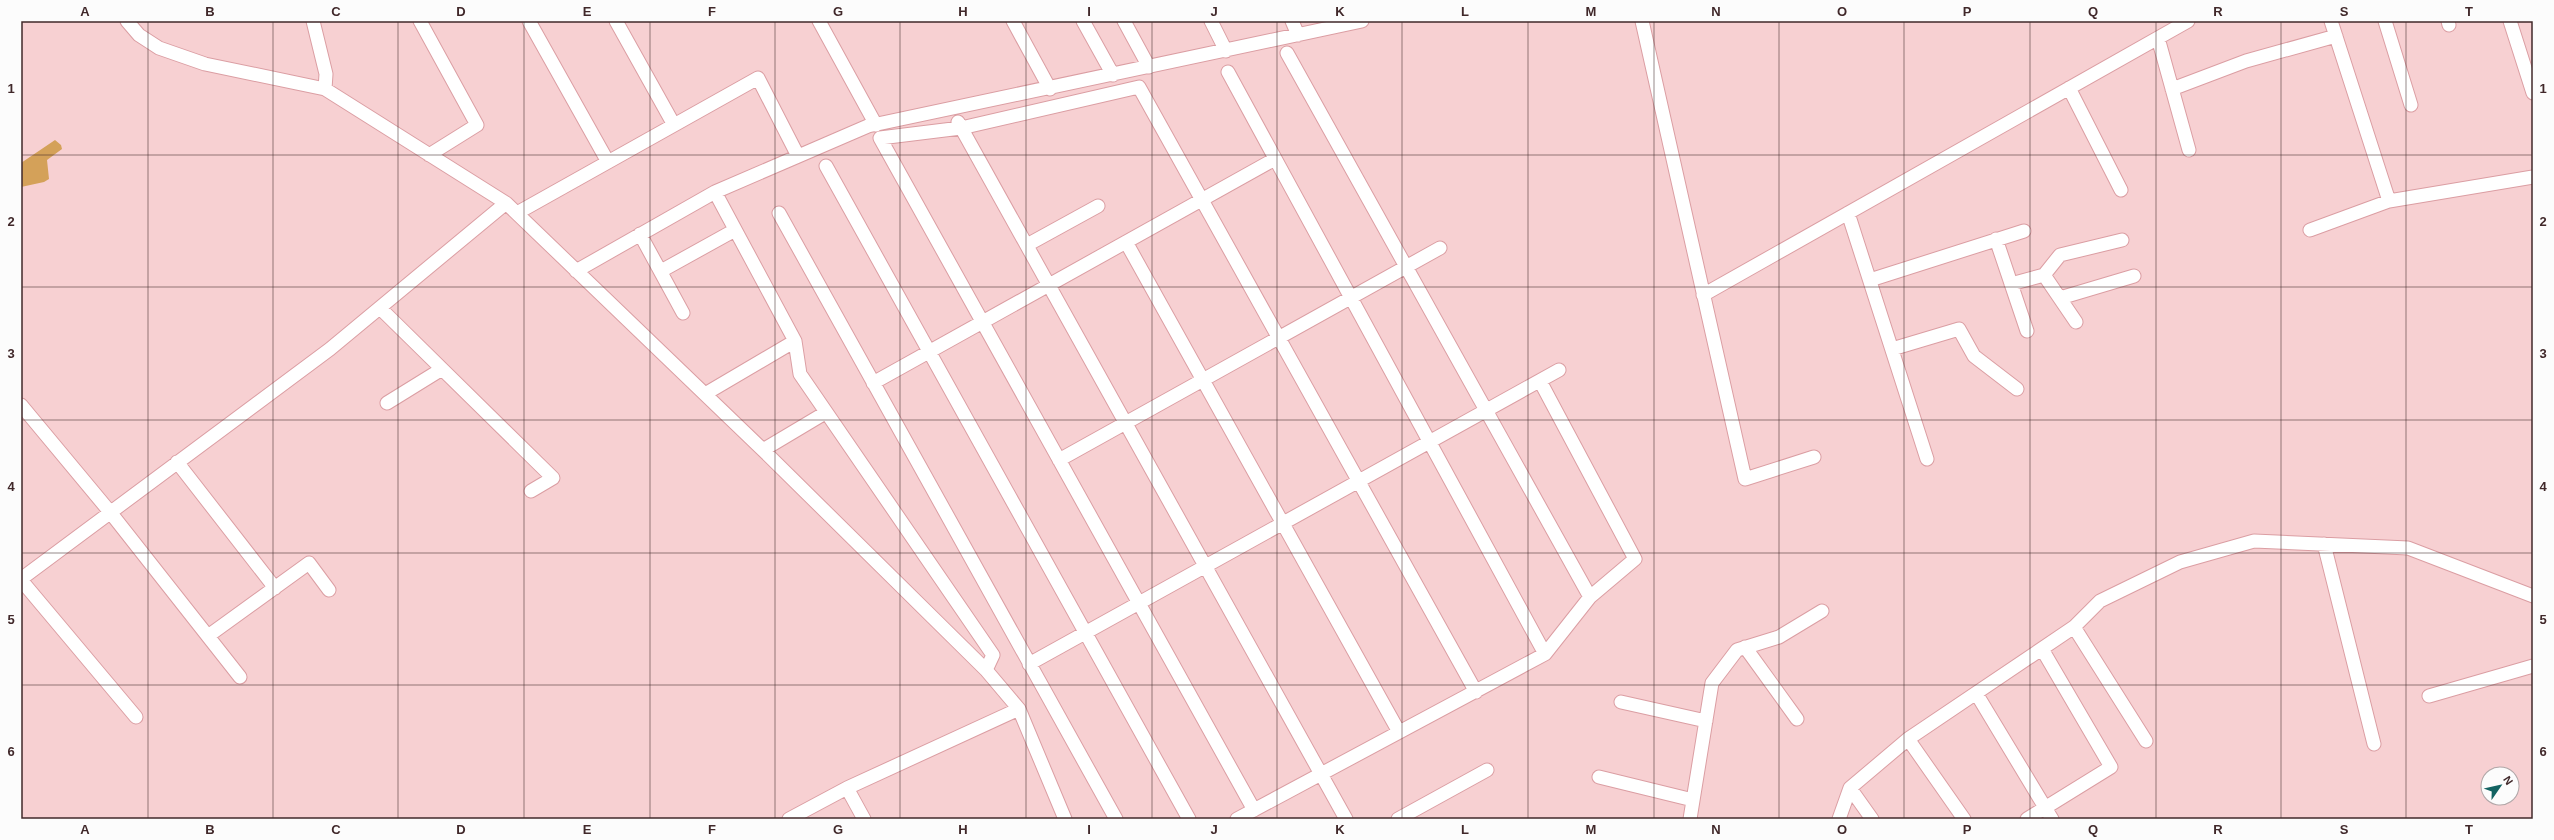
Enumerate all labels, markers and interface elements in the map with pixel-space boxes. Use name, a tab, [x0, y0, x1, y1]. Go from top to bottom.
text: A	[80, 4, 90, 19]
text: B	[205, 4, 215, 19]
text: C	[331, 4, 341, 19]
text: D	[456, 4, 466, 19]
text: E	[583, 4, 592, 19]
text: F	[708, 4, 716, 19]
text: G	[833, 4, 843, 19]
text: H	[958, 4, 968, 19]
text: I	[1087, 4, 1091, 19]
text: J	[1210, 4, 1218, 19]
text: K	[1335, 4, 1345, 19]
text: L	[1461, 4, 1469, 19]
text: M	[1586, 4, 1596, 19]
text: N	[1711, 4, 1721, 19]
text: O	[1837, 4, 1847, 19]
text: P	[1963, 4, 1972, 19]
text: Q	[2088, 4, 2098, 19]
text: R	[2213, 4, 2223, 19]
text: S	[2340, 4, 2349, 19]
text: T	[2465, 4, 2473, 19]
text: 1	[7, 81, 15, 96]
text: 1	[2539, 81, 2547, 96]
text: 2	[7, 214, 15, 229]
text: 2	[2539, 214, 2547, 229]
text: 3	[7, 346, 15, 361]
text: 3	[2539, 346, 2547, 361]
text: 4	[7, 479, 15, 494]
text: 4	[2539, 479, 2547, 494]
text: 5	[7, 612, 15, 627]
text: 5	[2539, 612, 2547, 627]
text: 6	[7, 744, 15, 759]
text: 6	[2539, 744, 2547, 759]
north arrow	[2480, 766, 2520, 806]
text: N	[2501, 774, 2516, 787]
text: A	[80, 822, 90, 837]
text: B	[205, 822, 215, 837]
text: C	[331, 822, 341, 837]
text: D	[456, 822, 466, 837]
text: E	[583, 822, 592, 837]
text: F	[708, 822, 716, 837]
text: G	[833, 822, 843, 837]
text: H	[958, 822, 968, 837]
text: I	[1087, 822, 1091, 837]
text: J	[1210, 822, 1218, 837]
text: K	[1335, 822, 1345, 837]
text: L	[1461, 822, 1469, 837]
text: M	[1586, 822, 1596, 837]
text: N	[1711, 822, 1721, 837]
text: O	[1837, 822, 1847, 837]
text: P	[1963, 822, 1972, 837]
text: Q	[2088, 822, 2098, 837]
text: R	[2213, 822, 2223, 837]
text: S	[2340, 822, 2349, 837]
text: T	[2465, 822, 2473, 837]

